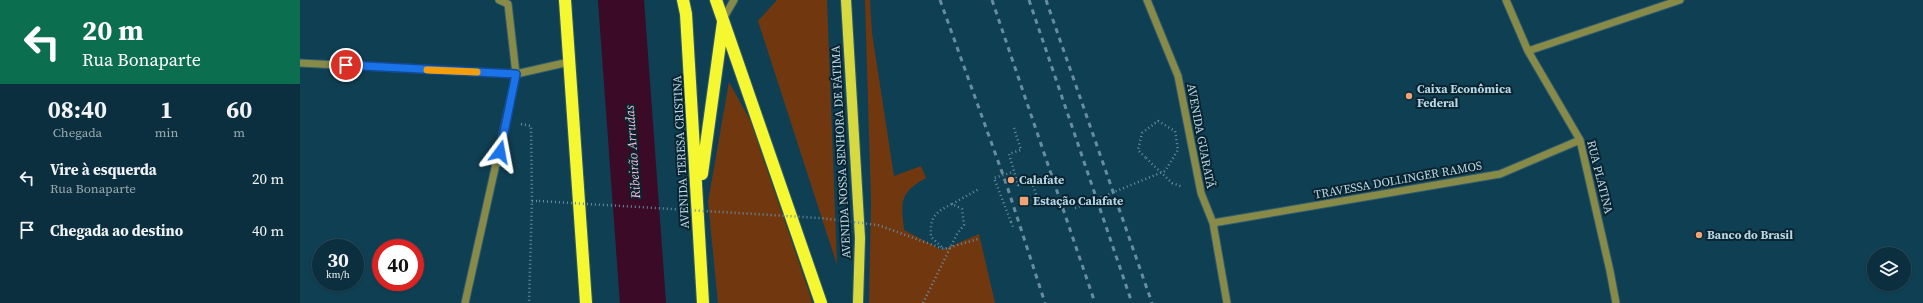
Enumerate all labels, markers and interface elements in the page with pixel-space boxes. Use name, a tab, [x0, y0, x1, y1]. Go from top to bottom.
text: 20 m	[82, 11, 144, 49]
icon: left	[16, 16, 68, 68]
street label: AVENIDA NOSSA SENHORA DE FÁTIMA	[827, 45, 855, 259]
text: Rua Bonaparte	[82, 47, 201, 72]
pin	[329, 48, 363, 82]
icon: arrive	[335, 54, 357, 76]
street label: AVENIDA TERESA CRISTINA	[669, 75, 693, 229]
place label: Caixa Econômica Federal	[1417, 81, 1512, 111]
street label: AVENIDA GUARATÃ	[1183, 82, 1219, 190]
marker: Caixa Econômica Federal	[1404, 91, 1414, 101]
text: 08:40	[48, 93, 107, 126]
text: 1	[160, 93, 173, 126]
text: 60	[226, 93, 252, 126]
water label: Ribeirão Arrudas	[621, 105, 644, 200]
text: Chegada	[53, 124, 102, 141]
text: min	[155, 124, 178, 141]
text: m	[233, 124, 245, 141]
position arrow	[479, 131, 521, 173]
street label: RUA PLATINA	[1583, 139, 1617, 215]
street label: TRAVESSA DOLLINGER RAMOS	[1313, 157, 1483, 203]
text: Vire à esquerda	[50, 159, 157, 180]
icon: left	[16, 167, 38, 189]
text: 20 m	[252, 168, 284, 189]
place label: Calafate	[1019, 172, 1064, 188]
marker: Calafate	[1006, 175, 1016, 185]
text: Rua Bonaparte	[50, 180, 136, 197]
place label: Estação Calafate	[1033, 193, 1123, 209]
marker: Estação Calafate	[1018, 195, 1030, 207]
icon: arrive	[16, 219, 38, 241]
text: Chegada ao destino	[50, 220, 183, 241]
text: 40 m	[252, 220, 284, 241]
place label: Banco do Brasil	[1707, 227, 1793, 243]
marker: Banco do Brasil	[1694, 230, 1704, 240]
speed limit sign: 40	[372, 239, 424, 291]
text: 30	[327, 246, 349, 274]
map controls	[1867, 247, 1911, 291]
button: layers	[1867, 247, 1911, 291]
text: km/h	[326, 268, 350, 281]

